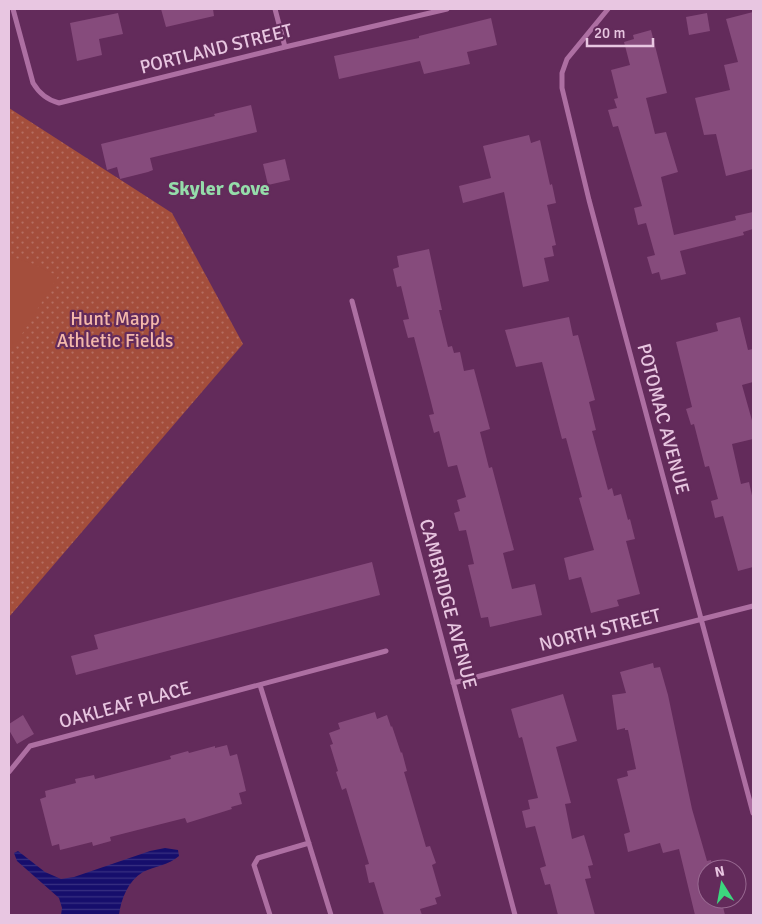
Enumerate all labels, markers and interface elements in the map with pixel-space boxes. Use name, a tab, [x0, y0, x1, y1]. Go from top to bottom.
scale bar	[587, 15, 653, 47]
street label: PORTLAND STREET	[137, 18, 295, 80]
text: 20 m	[594, 24, 625, 42]
district label: Skyler Cove	[168, 176, 270, 201]
park label: Hunt Mapp Athletic Fields	[57, 307, 173, 353]
street label: POTOMAC AVENUE	[631, 341, 695, 497]
street label: CAMBRIDGE AVENUE	[414, 516, 482, 692]
street label: NORTH STREET	[537, 603, 664, 657]
street label: OAKLEAF PLACE	[56, 676, 194, 734]
north arrow	[697, 859, 747, 909]
text: N	[713, 862, 726, 881]

